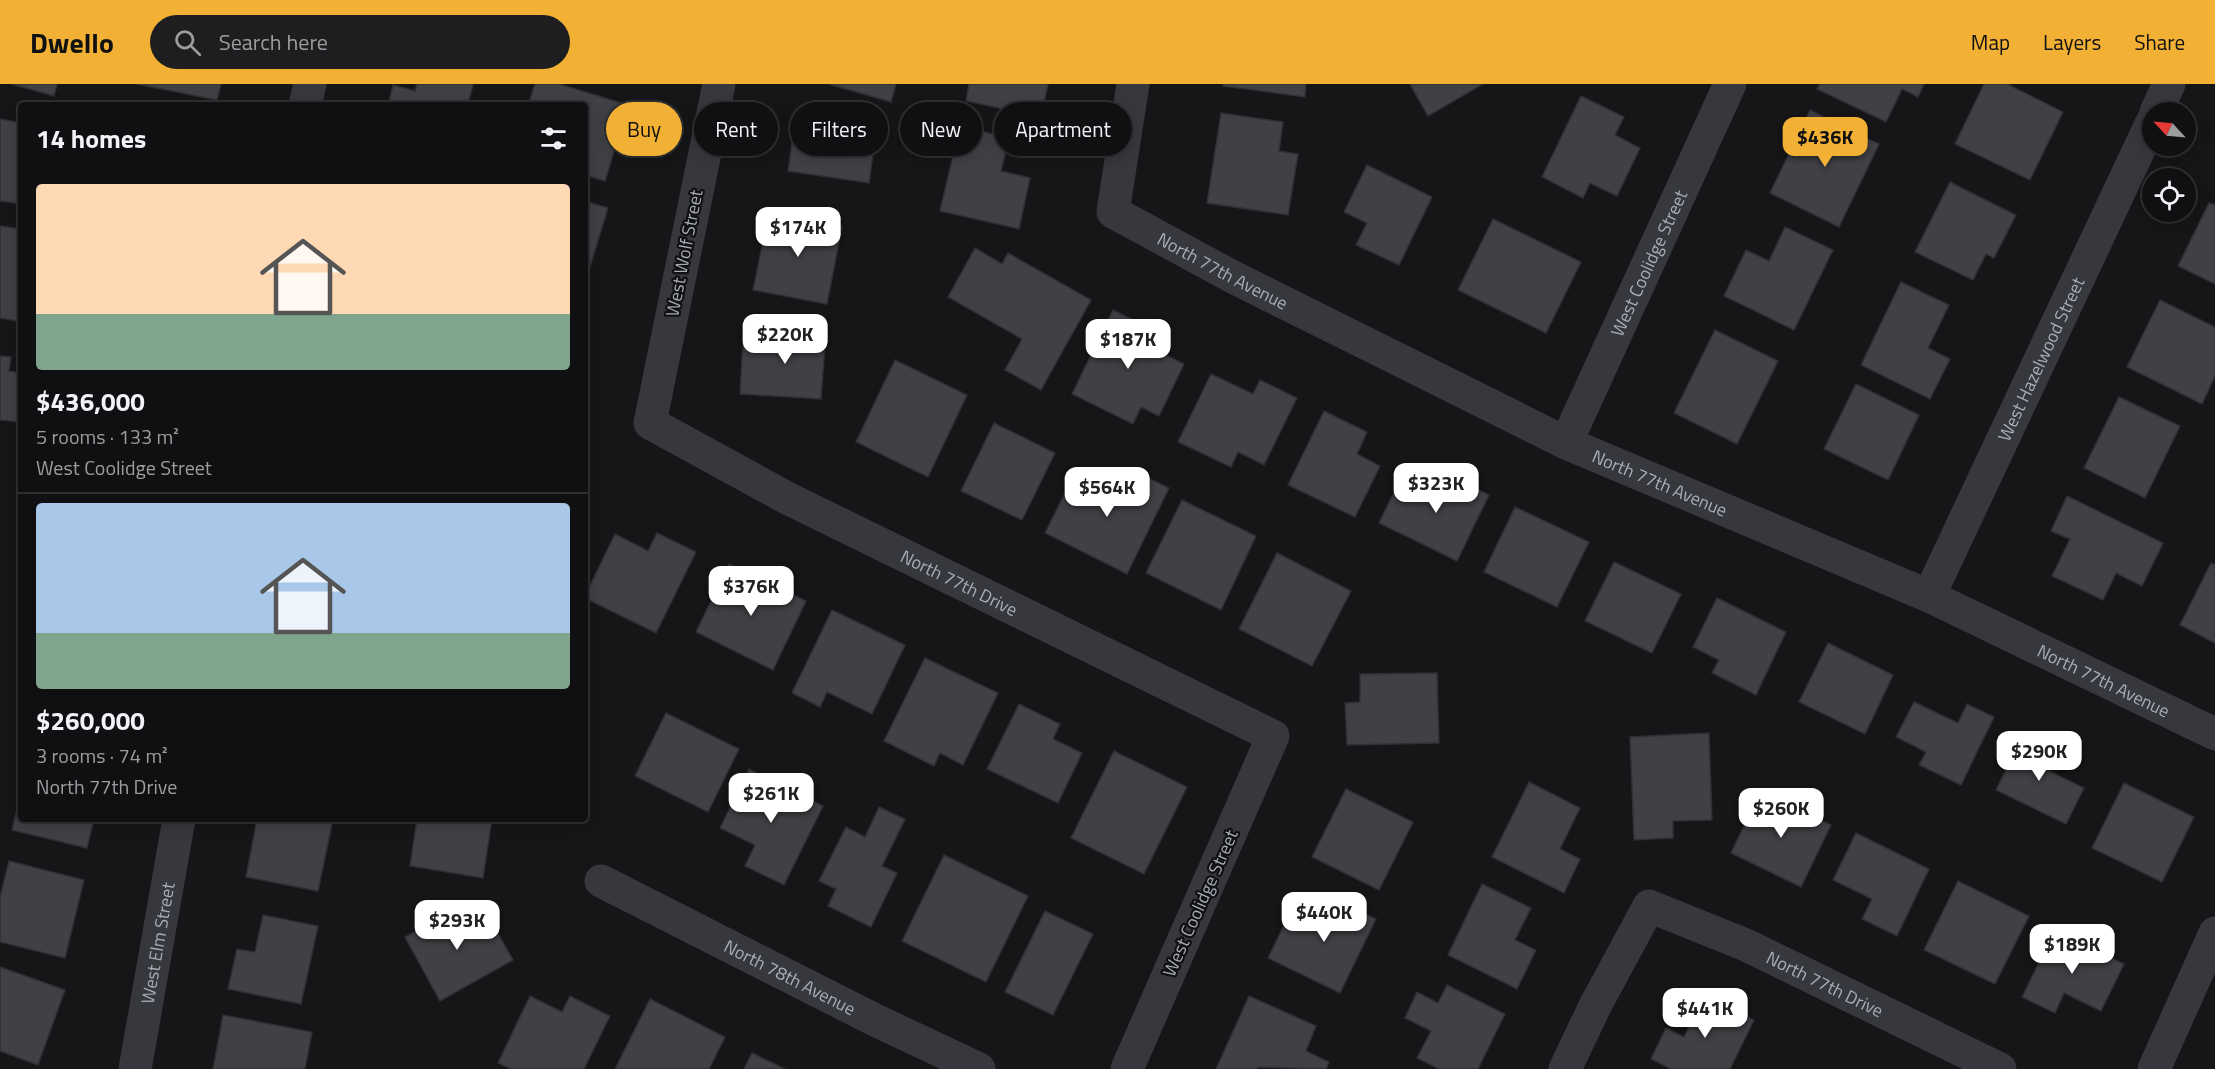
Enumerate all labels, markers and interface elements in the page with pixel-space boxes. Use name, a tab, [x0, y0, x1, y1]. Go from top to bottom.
search box	[150, 15, 570, 69]
text: Dwello	[30, 21, 114, 64]
text: Search here	[219, 25, 328, 59]
icon: search	[171, 26, 204, 59]
text: Map	[1971, 26, 2010, 58]
text: Layers	[2043, 26, 2101, 58]
text: Share	[2134, 26, 2185, 58]
chip: Buy	[606, 102, 682, 156]
chip: Rent	[694, 102, 778, 156]
chip: Filters	[790, 102, 888, 156]
chip: New	[900, 102, 982, 156]
chip: Apartment	[994, 102, 1132, 156]
north arrow	[2142, 102, 2196, 156]
map controls	[2142, 102, 2196, 222]
pin: $436K	[1783, 117, 1867, 168]
text: 14 homes	[36, 119, 146, 158]
text: $436K	[1797, 121, 1853, 152]
icon: filters	[537, 122, 570, 155]
button: locate	[2142, 168, 2196, 222]
street label: West Coolidge Street	[1603, 185, 1694, 341]
street label: West Wolf Street	[658, 186, 710, 319]
pin: $174K	[756, 207, 840, 258]
text: $174K	[770, 211, 826, 242]
icon: home	[249, 223, 357, 331]
street label: North 77th Avenue	[1153, 225, 1293, 316]
street label: West Hazelwood Street	[1990, 272, 2091, 445]
pin: $220K	[743, 314, 827, 365]
text: $220K	[757, 318, 813, 349]
pin: $187K	[1086, 319, 1170, 370]
text: $187K	[1100, 323, 1156, 354]
text: $436,000	[36, 382, 145, 421]
text: 5 rooms · 133 m²	[36, 421, 179, 452]
street label: North 77th Avenue	[1588, 442, 1732, 523]
text: West Coolidge Street	[36, 452, 212, 483]
pin: $323K	[1394, 463, 1478, 514]
pin: $564K	[1065, 467, 1149, 518]
text: $323K	[1408, 467, 1464, 498]
text: $564K	[1079, 471, 1135, 502]
icon: home	[249, 542, 357, 650]
street label: North 77th Drive	[896, 542, 1022, 623]
pin: $376K	[709, 566, 793, 617]
text: $376K	[723, 570, 779, 601]
street label: North 77th Avenue	[2033, 637, 2175, 724]
text: $260,000	[36, 701, 145, 740]
pin: $290K	[1997, 731, 2081, 782]
text: $290K	[2011, 735, 2067, 766]
text: 3 rooms · 74 m²	[36, 740, 168, 771]
text: North 77th Drive	[36, 771, 177, 802]
pin: $261K	[729, 773, 813, 824]
text: $261K	[743, 777, 799, 808]
pin: $260K	[1739, 788, 1823, 839]
text: $260K	[1753, 792, 1809, 823]
street label: West Coolidge Street	[1155, 825, 1245, 981]
street label: West Elm Street	[133, 879, 181, 1006]
pin: $440K	[1282, 892, 1366, 943]
text: $440K	[1296, 896, 1352, 927]
pin: $293K	[415, 900, 499, 951]
text: $293K	[429, 904, 485, 935]
pin: $189K	[2030, 924, 2114, 975]
text: $189K	[2044, 928, 2100, 959]
street label: North 78th Avenue	[720, 932, 861, 1022]
street label: North 77th Drive	[1762, 944, 1888, 1024]
pin: $441K	[1663, 988, 1747, 1039]
text: $441K	[1677, 992, 1733, 1023]

